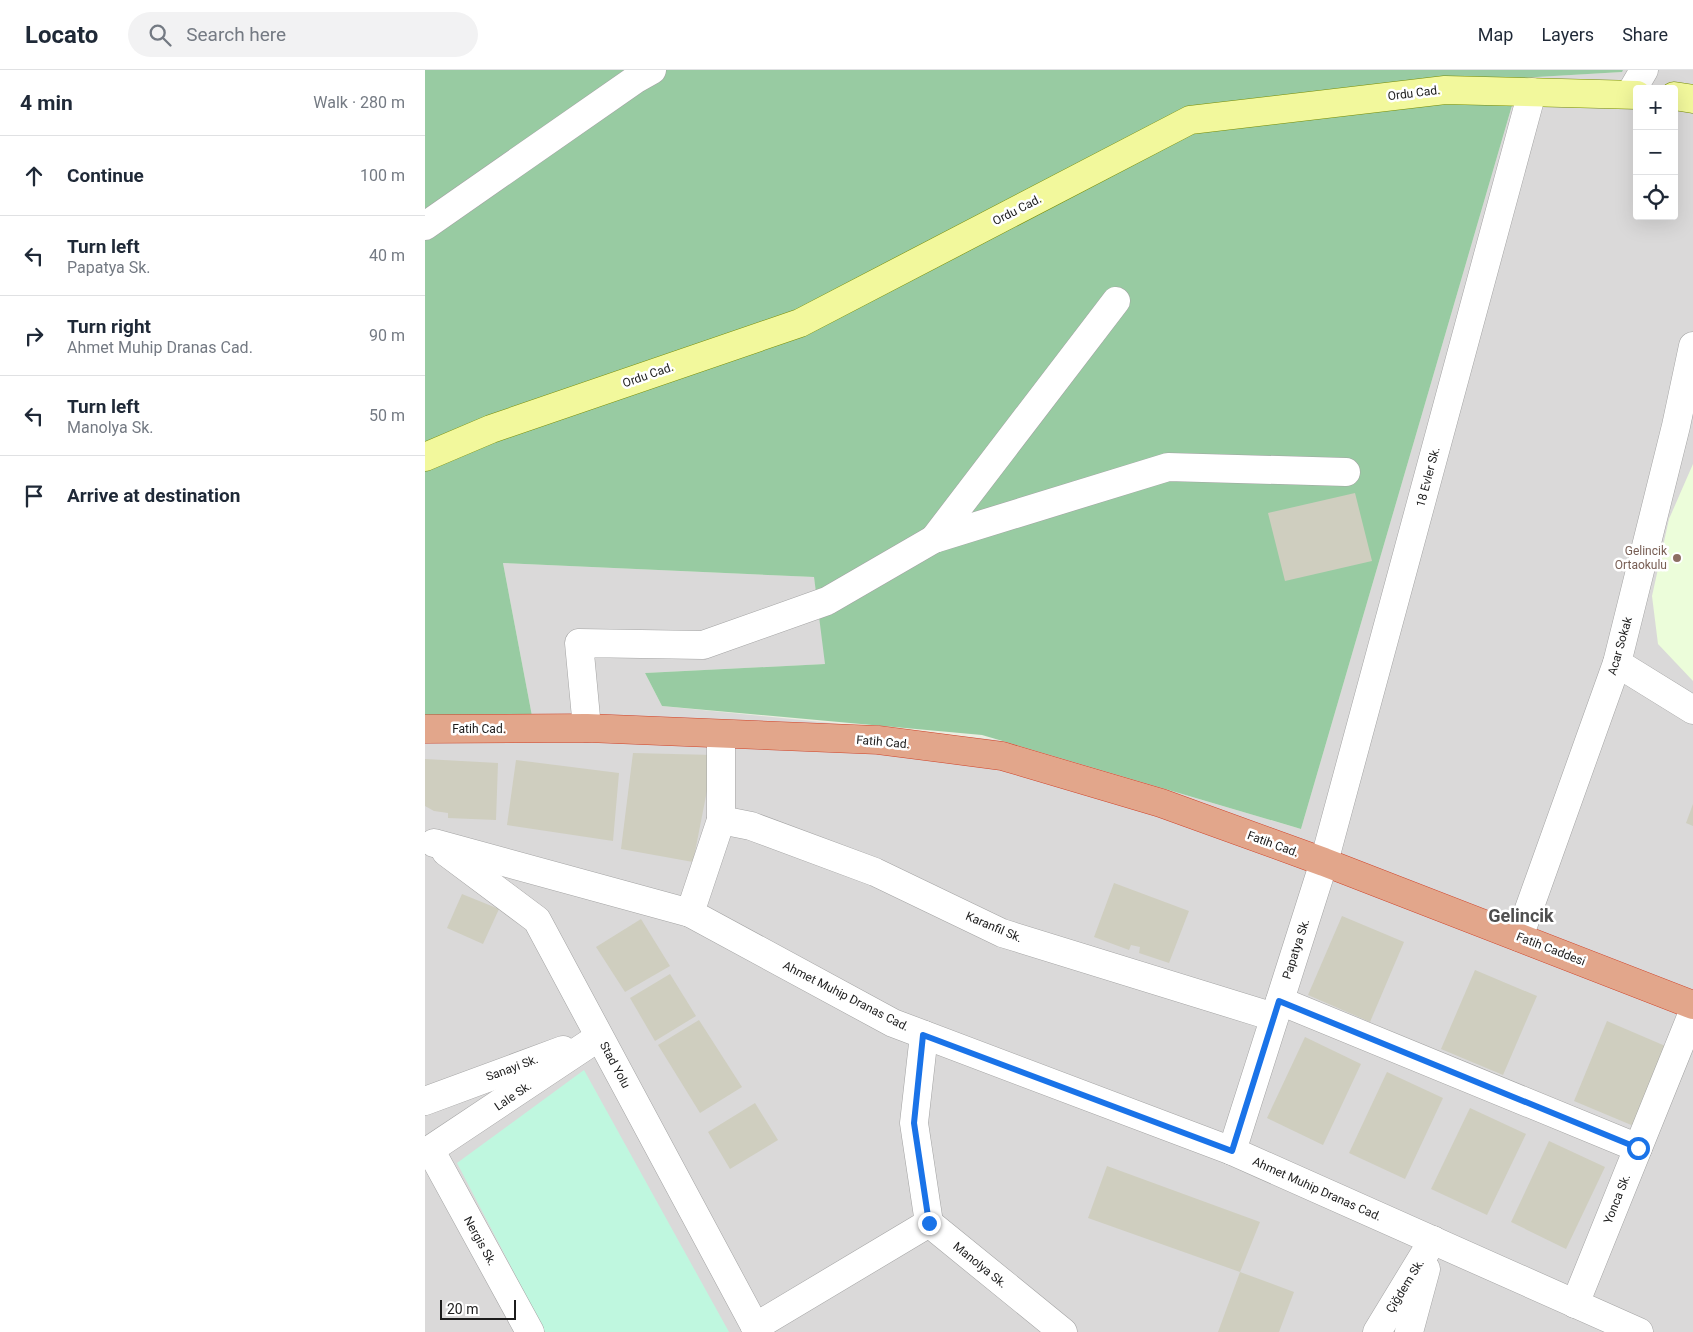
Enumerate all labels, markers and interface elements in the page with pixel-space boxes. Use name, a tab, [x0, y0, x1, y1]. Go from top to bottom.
search box	[128, 12, 478, 57]
text: Locato	[25, 21, 98, 49]
icon: search	[146, 21, 174, 49]
text: Search here	[186, 23, 286, 46]
text: Map	[1478, 24, 1513, 45]
text: Layers	[1541, 24, 1594, 45]
text: Share	[1622, 24, 1668, 45]
street label: Ordu Cad.	[1387, 83, 1441, 103]
map controls	[1633, 85, 1678, 220]
button: +	[1633, 85, 1678, 130]
text: 4 min	[20, 91, 73, 115]
text: Walk · 280 m	[313, 93, 405, 112]
button: −	[1633, 130, 1678, 175]
icon: ahead	[20, 162, 48, 190]
text: Continue	[67, 164, 144, 187]
text: 100 m	[360, 166, 405, 185]
button: locate	[1633, 175, 1678, 220]
street label: Ordu Cad.	[990, 192, 1044, 228]
text: Turn left	[67, 235, 140, 258]
icon: left	[20, 242, 48, 270]
text: 40 m	[369, 246, 405, 265]
text: Papatya Sk.	[67, 258, 151, 277]
text: Turn right	[67, 315, 151, 338]
icon: right	[20, 322, 48, 350]
text: 90 m	[369, 326, 405, 345]
text: Ahmet Muhip Dranas Cad.	[67, 338, 253, 357]
street label: Ordu Cad.	[621, 360, 675, 390]
text: Turn left	[67, 395, 140, 418]
icon: left	[20, 402, 48, 430]
text: 50 m	[369, 406, 405, 425]
text: Manolya Sk.	[67, 418, 153, 437]
street label: 18 Evler Sk.	[1413, 445, 1443, 509]
icon: arrive	[20, 482, 48, 510]
text: Arrive at destination	[67, 484, 240, 507]
place label: Gelincik Ortaokulu	[1615, 544, 1668, 572]
marker: Gelincik Ortaokulu	[1671, 552, 1683, 564]
street label: Acar Sokak	[1605, 614, 1635, 677]
street label: Fatih Cad.	[452, 722, 506, 736]
street label: Fatih Cad.	[856, 733, 910, 751]
street label: Fatih Cad.	[1245, 828, 1301, 860]
district label: Gelincik	[1488, 905, 1554, 926]
street label: Karanfil Sk.	[964, 909, 1024, 945]
street label: Papatya Sk.	[1280, 917, 1312, 981]
street label: Fatih Caddesi	[1515, 929, 1588, 969]
street label: Ahmet Muhip Dranas Cad.	[781, 958, 911, 1034]
street label: Stad Yolu	[597, 1039, 633, 1091]
street label: Sanayi Sk.	[484, 1052, 540, 1084]
street label: Lale Sk.	[492, 1079, 534, 1113]
route start	[1627, 1137, 1650, 1160]
street label: Ahmet Muhip Dranas Cad.	[1250, 1154, 1384, 1224]
street label: Yonca Sk.	[1601, 1172, 1633, 1226]
route end	[918, 1212, 941, 1235]
street label: Nergis Sk.	[461, 1214, 499, 1268]
street label: Manolya Sk.	[950, 1239, 1010, 1291]
street label: Çiğdem Sk.	[1383, 1257, 1427, 1315]
scale bar	[440, 1297, 516, 1320]
text: 20 m	[447, 1301, 479, 1317]

